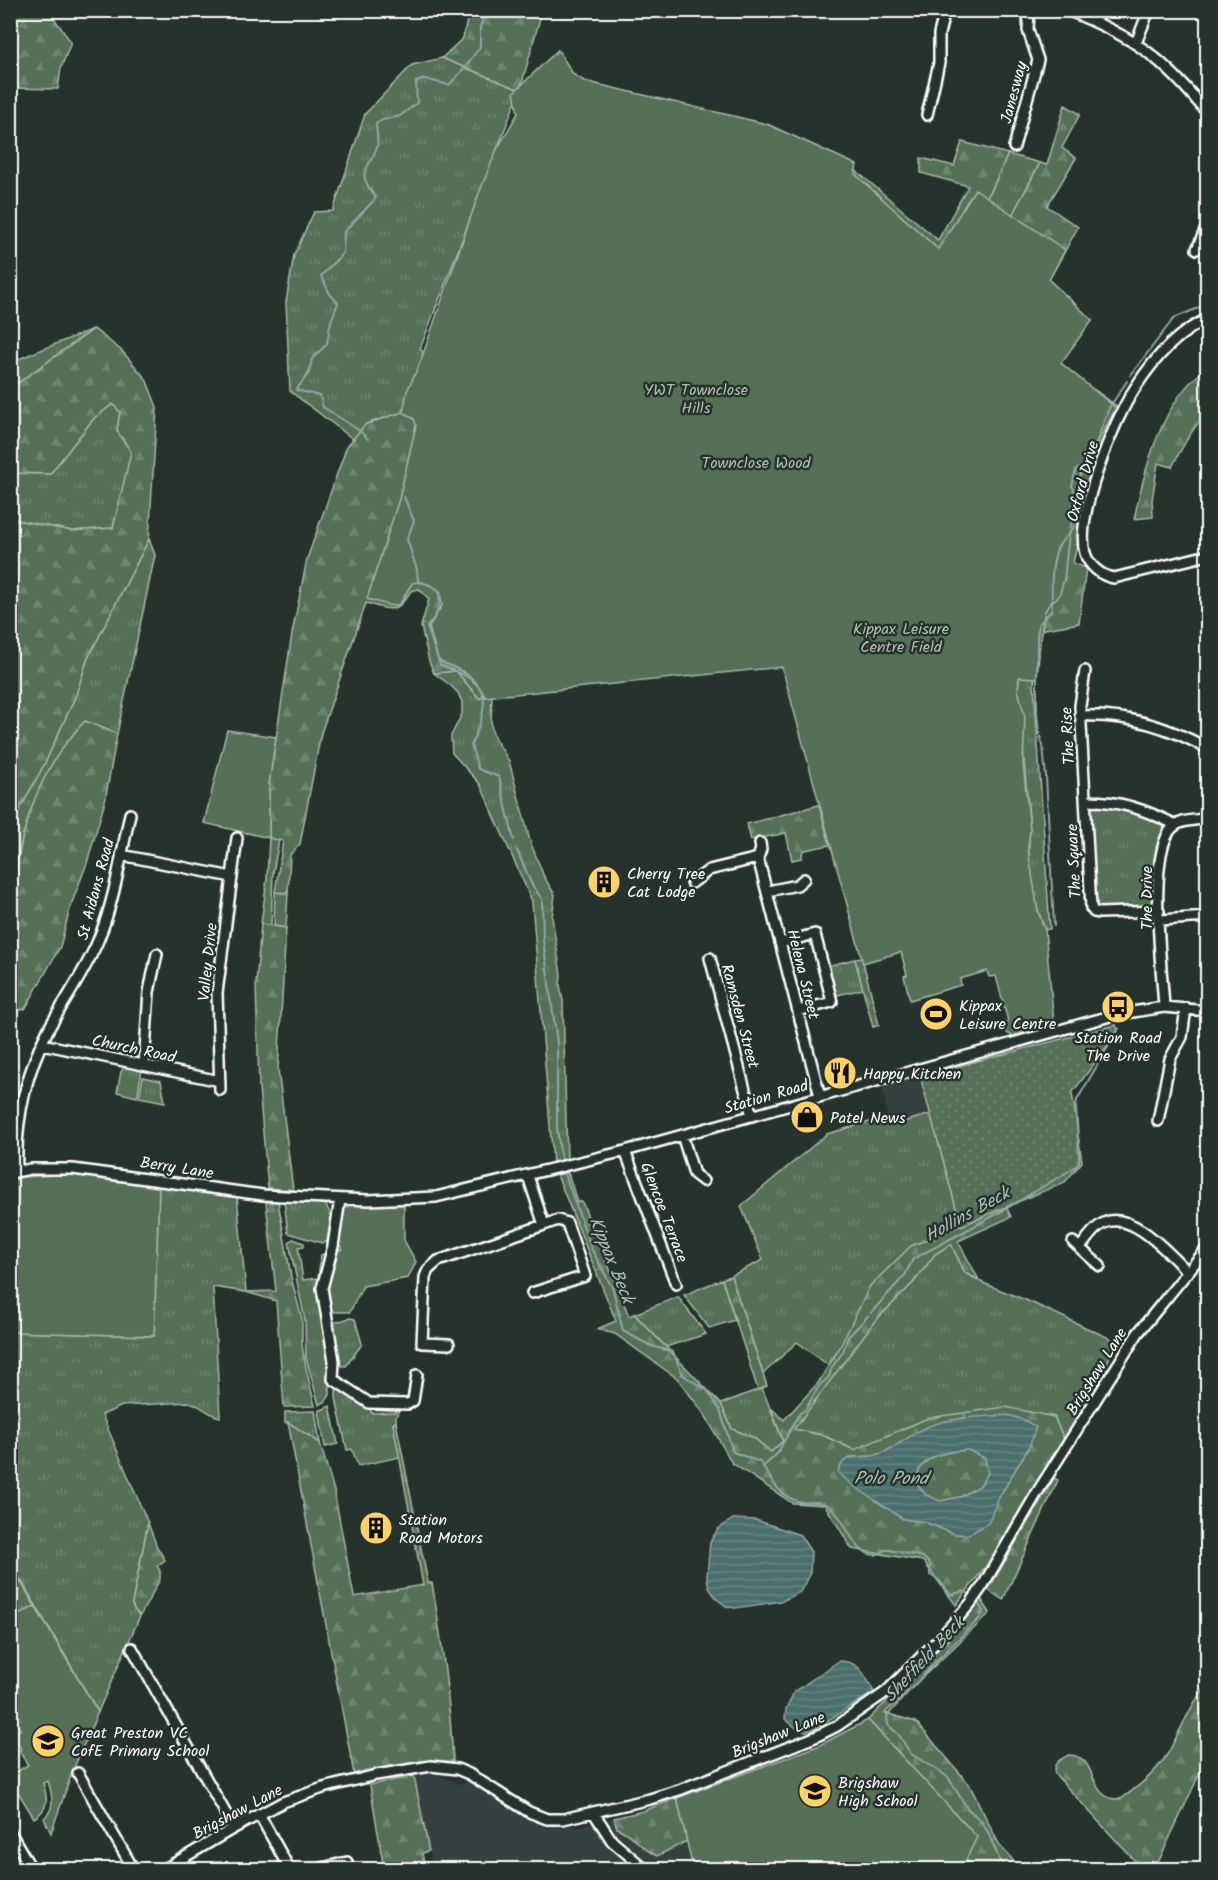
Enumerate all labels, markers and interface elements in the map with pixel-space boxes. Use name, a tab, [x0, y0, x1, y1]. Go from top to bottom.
street label: Janesway	[994, 58, 1035, 126]
park label: YWT Townclose Hills	[644, 378, 748, 421]
street label: Oxford Drive	[1061, 438, 1106, 525]
park label: Townclose Wood	[702, 451, 811, 476]
park label: Kippax Leisure Centre Field	[853, 617, 949, 660]
street label: The Rise	[1054, 706, 1082, 765]
street label: The Square	[1060, 823, 1089, 899]
street label: St Aidans Road	[71, 835, 122, 943]
place label: Cherry Tree Cat Lodge	[627, 862, 705, 905]
building icon: Cherry Tree Cat Lodge	[586, 864, 622, 900]
street label: The Drive	[1135, 866, 1160, 930]
street label: Valley Drive	[192, 922, 225, 1002]
street label: Helena Street	[779, 927, 826, 1023]
street label: Ramsden Street	[714, 961, 766, 1072]
bus stop icon: Station Road The Drive	[1100, 989, 1136, 1025]
place label: Kippax Leisure Centre	[959, 994, 1056, 1037]
sports icon: Kippax Leisure Centre	[918, 996, 954, 1032]
place label: Station Road The Drive	[1075, 1026, 1162, 1069]
street label: Church Road	[89, 1028, 179, 1071]
restaurant icon: Happy Kitchen	[822, 1055, 858, 1091]
place label: Happy Kitchen	[863, 1062, 961, 1087]
street label: Station Road	[721, 1073, 812, 1121]
shop icon: Patel News	[789, 1099, 825, 1135]
place label: Patel News	[830, 1106, 906, 1131]
street label: Berry Lane	[138, 1150, 215, 1187]
street label: Glencoe Terrace	[633, 1159, 694, 1266]
water label: Hollins Beck	[920, 1179, 1018, 1251]
water label: Kippax Beck	[580, 1213, 642, 1311]
street label: Brigshaw Lane	[1060, 1323, 1134, 1420]
water label: Polo Pond	[854, 1465, 932, 1494]
place label: Station Road Motors	[399, 1508, 483, 1551]
building icon: Station Road Motors	[358, 1510, 394, 1546]
water label: Sheffield Beck	[878, 1609, 974, 1710]
street label: Brigshaw Lane	[728, 1705, 829, 1766]
place label: Great Preston VC CofE Primary School	[71, 1721, 210, 1764]
school or university icon: Great Preston VC CofE Primary School	[30, 1723, 66, 1759]
place label: Brigshaw High School	[838, 1771, 918, 1814]
school or university icon: Brigshaw High School	[797, 1773, 833, 1809]
street label: Brigshaw Lane	[188, 1778, 287, 1847]

